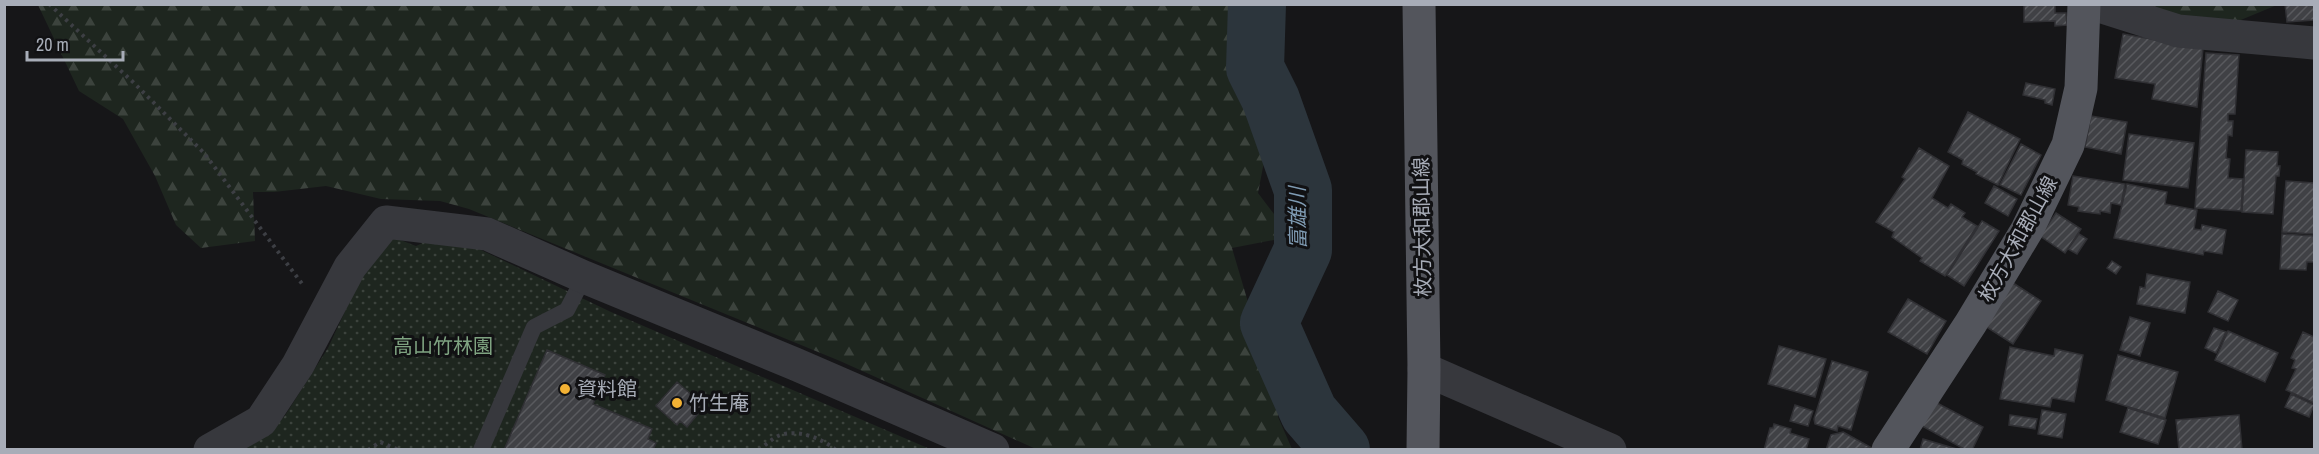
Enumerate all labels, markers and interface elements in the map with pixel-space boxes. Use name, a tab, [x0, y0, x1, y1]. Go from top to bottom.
scale bar	[27, 24, 123, 62]
text: 20 m	[36, 32, 69, 57]
street label: 枚方大和郡山線	[1407, 157, 1436, 297]
street label: 枚方大和郡山線	[1972, 171, 2063, 307]
water label: 富雄川	[1282, 184, 1313, 250]
park label: 高山竹林園	[393, 332, 493, 359]
place label: 資料館	[577, 375, 637, 402]
marker: 資料館	[558, 382, 572, 396]
place label: 竹生庵	[689, 389, 749, 416]
marker: 竹生庵	[670, 396, 684, 410]

